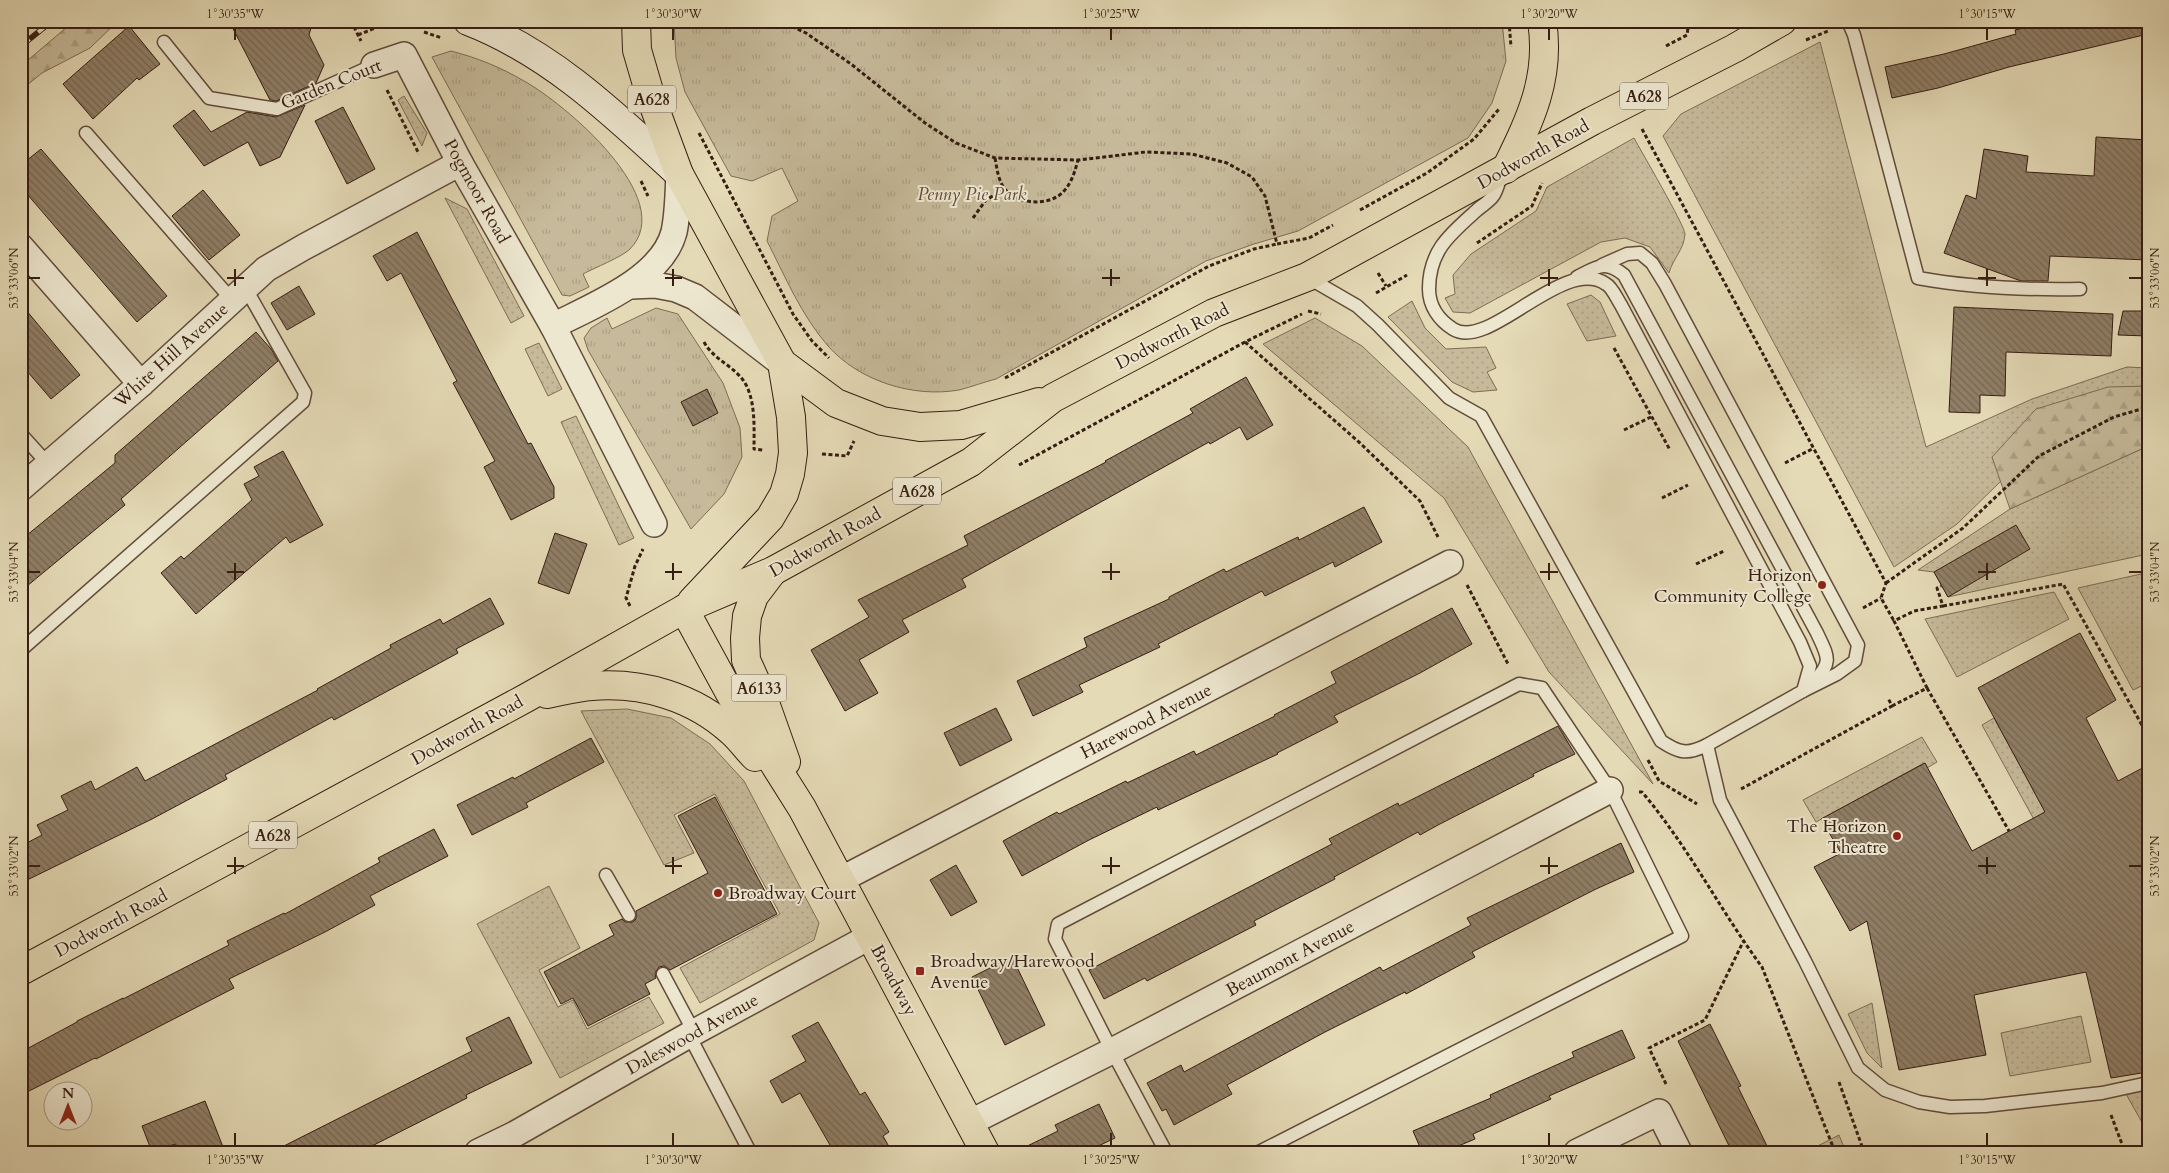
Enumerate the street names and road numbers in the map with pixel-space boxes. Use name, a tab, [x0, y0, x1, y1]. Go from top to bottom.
street label: Garden Court	[277, 53, 386, 116]
road number: A628	[1620, 82, 1668, 110]
road number: A628	[628, 86, 676, 112]
street label: Dodworth Road	[1473, 113, 1594, 196]
street label: Pogmoor Road	[437, 134, 516, 248]
street label: White Hill Avenue	[108, 297, 234, 414]
street label: Dodworth Road	[1111, 297, 1234, 376]
road number: A628	[893, 478, 941, 504]
street label: Dodworth Road	[765, 501, 886, 584]
road number: A6133	[732, 674, 786, 701]
street label: Harewood Avenue	[1076, 678, 1216, 765]
street label: Dodworth Road	[407, 689, 528, 772]
road number: A628	[249, 822, 297, 848]
street label: Dodworth Road	[50, 883, 172, 964]
street label: Beaumont Avenue	[1222, 914, 1359, 1003]
street label: Broadway	[864, 940, 923, 1021]
street label: Daleswood Avenue	[622, 988, 763, 1081]

